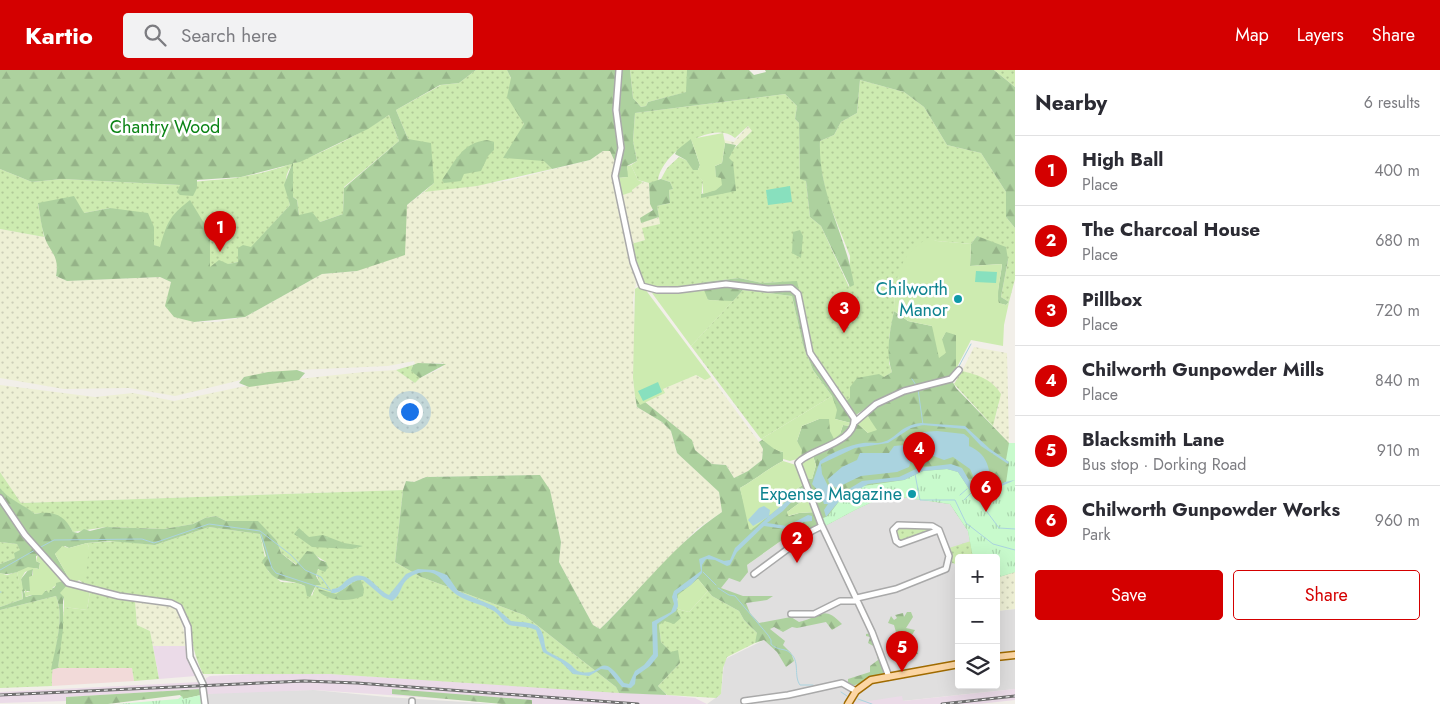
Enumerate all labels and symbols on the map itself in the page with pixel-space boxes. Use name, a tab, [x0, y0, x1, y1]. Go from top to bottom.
park label: Chantry Wood	[110, 114, 220, 140]
pin: 1	[204, 211, 236, 252]
place label: Chilworth Manor	[876, 276, 949, 323]
pin: 3	[828, 292, 860, 333]
marker: Chilworth Manor	[952, 293, 964, 305]
your location	[397, 399, 423, 425]
pin: 4	[903, 432, 935, 473]
pin: 6	[970, 471, 1002, 512]
place label: Expense Magazine	[760, 481, 902, 507]
marker: Expense Magazine	[906, 488, 918, 500]
pin: 2	[781, 522, 813, 563]
pin: 5	[886, 631, 918, 672]

